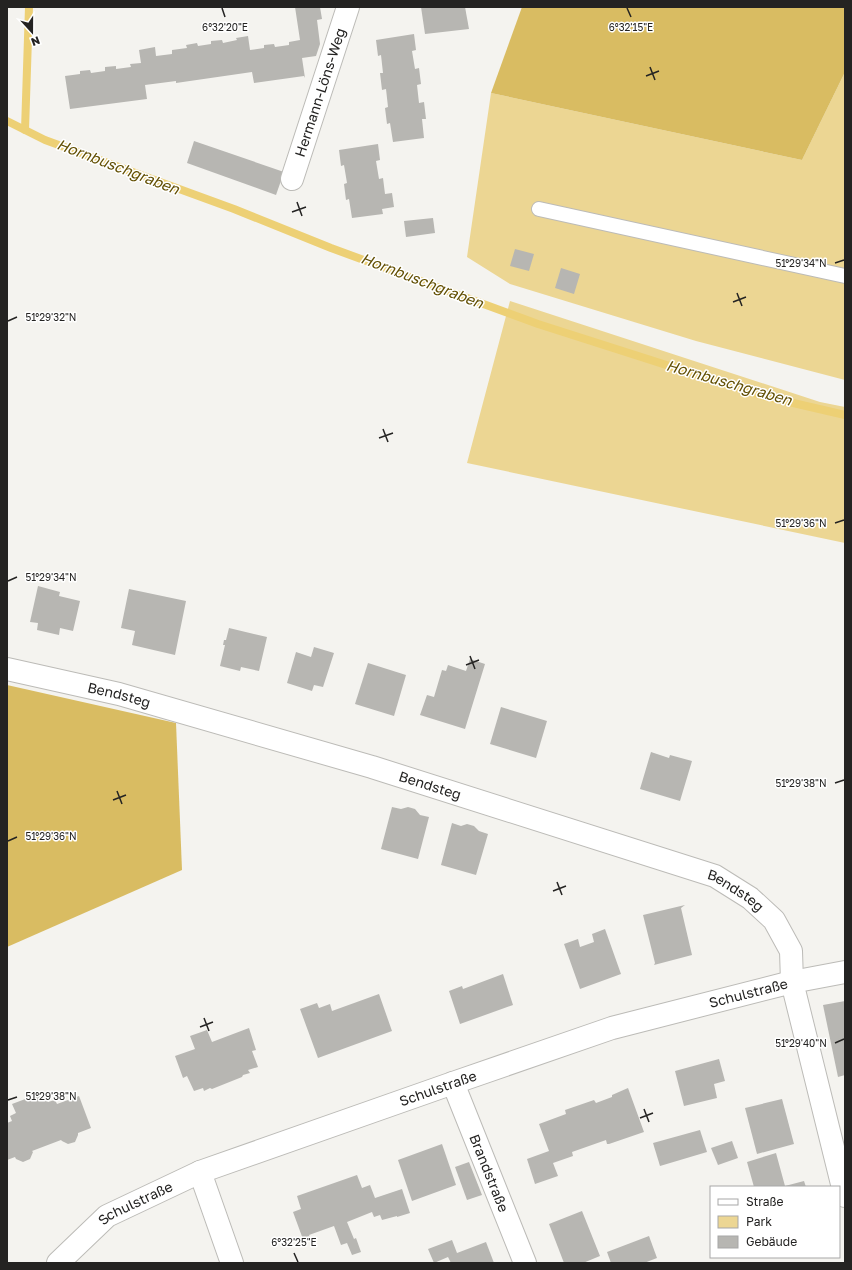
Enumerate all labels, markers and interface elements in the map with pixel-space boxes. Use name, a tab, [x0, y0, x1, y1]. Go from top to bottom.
north arrow	[12, 12, 52, 52]
text: 6°32'20"E	[202, 21, 248, 33]
text: 6°32'15"E	[609, 21, 653, 33]
street label: Hermann-Löns-Weg	[291, 26, 349, 159]
text: N	[30, 34, 42, 49]
water label: Hornbuschgraben	[54, 134, 183, 199]
water label: Hornbuschgraben	[358, 248, 487, 313]
text: 51°29'34"N	[775, 257, 827, 269]
text: 51°29'32"N	[26, 311, 76, 323]
water label: Hornbuschgraben	[664, 356, 795, 410]
text: 51°29'36"N	[775, 517, 827, 529]
text: 51°29'34"N	[25, 571, 77, 583]
street label: Bendsteg	[86, 678, 153, 711]
street label: Bendsteg	[397, 767, 464, 803]
text: 51°29'38"N	[775, 777, 827, 789]
text: 51°29'36"N	[25, 830, 77, 842]
street label: Bendsteg	[706, 865, 768, 915]
street label: Schulstraße	[707, 974, 789, 1011]
text: 51°29'40"N	[775, 1037, 827, 1049]
street label: Schulstraße	[397, 1067, 479, 1109]
text: 51°29'38"N	[25, 1090, 77, 1102]
street label: Brandstraße	[466, 1131, 513, 1214]
street label: Schulstraße	[94, 1177, 175, 1228]
legend	[710, 1186, 840, 1258]
text: Straße	[746, 1194, 784, 1209]
text: Park	[746, 1214, 772, 1229]
text: Gebäude	[746, 1234, 797, 1249]
text: 6°32'25"E	[271, 1236, 317, 1248]

